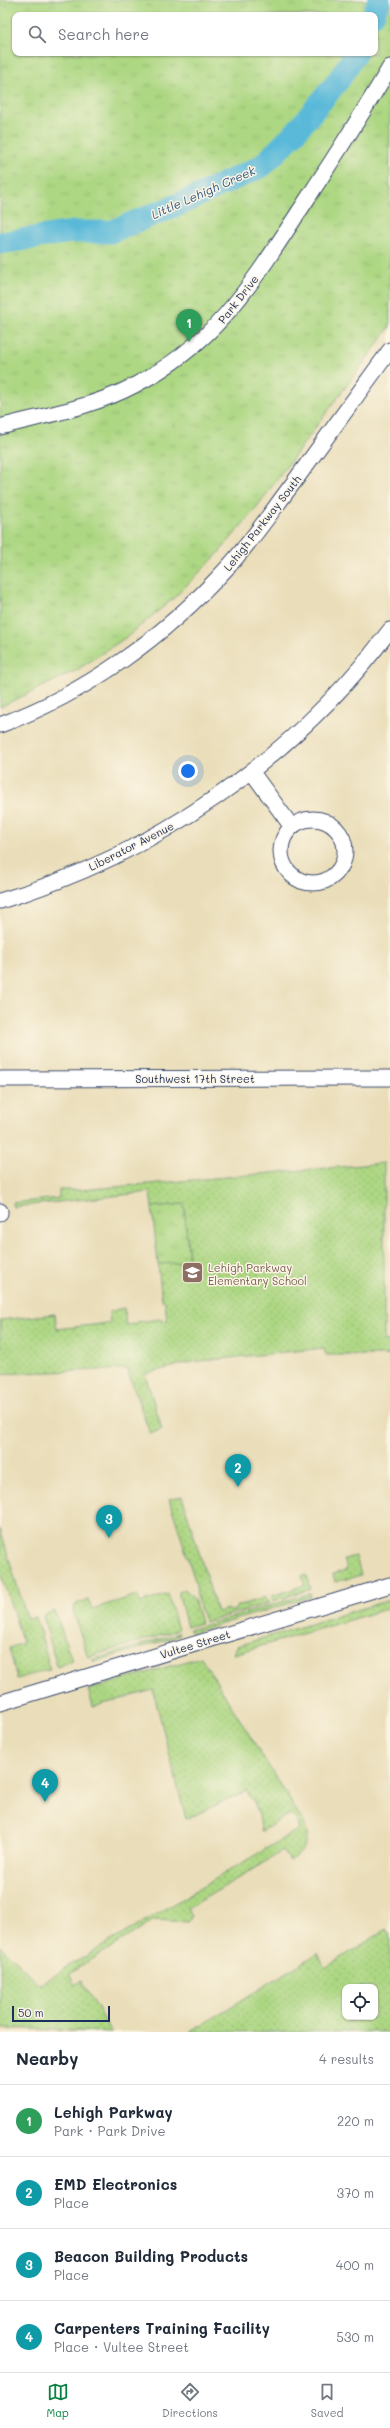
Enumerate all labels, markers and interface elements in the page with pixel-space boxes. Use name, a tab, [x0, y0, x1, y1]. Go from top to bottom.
search box	[12, 12, 378, 56]
icon: search	[26, 23, 48, 45]
text: Search here	[58, 24, 149, 44]
water label: Little Lehigh Creek	[148, 162, 258, 222]
street label: Park Drive	[214, 272, 262, 326]
pin: 1	[176, 309, 202, 342]
street label: Lehigh Parkway South	[220, 472, 304, 574]
your location	[178, 761, 198, 781]
street label: Liberator Avenue	[86, 818, 176, 874]
street label: Southwest 17th Street	[135, 1071, 255, 1086]
school or university icon: Lehigh Parkway Elementary School	[179, 1260, 205, 1286]
place label: Lehigh Parkway Elementary School	[208, 1260, 307, 1288]
pin: 2	[225, 1454, 251, 1487]
pin: 3	[96, 1505, 122, 1538]
street label: Vultee Street	[158, 1626, 232, 1662]
pin: 4	[32, 1769, 58, 1802]
map controls	[342, 1984, 378, 2020]
button: locate	[342, 1984, 378, 2020]
scale bar	[12, 2004, 110, 2023]
text: 50 m	[18, 2005, 44, 2020]
text: Nearby	[16, 2047, 78, 2069]
text: 4 results	[319, 2050, 374, 2067]
text: Lehigh Parkway	[54, 2102, 173, 2122]
text: 1	[26, 2112, 32, 2129]
text: 220 m	[337, 2112, 374, 2129]
text: Park · Park Drive	[54, 2122, 165, 2139]
text: EMD Electronics	[54, 2174, 177, 2194]
text: 2	[25, 2184, 33, 2201]
text: 370 m	[337, 2184, 374, 2201]
text: Place	[54, 2194, 89, 2211]
text: Beacon Building Products	[54, 2246, 248, 2266]
text: 3	[25, 2256, 33, 2273]
text: 400 m	[336, 2256, 374, 2273]
text: Place	[54, 2266, 89, 2283]
text: Carpenters Training Facility	[54, 2318, 270, 2338]
text: 4	[25, 2328, 33, 2345]
text: 530 m	[336, 2328, 374, 2345]
text: Place · Vultee Street	[54, 2338, 189, 2355]
tab: Map	[47, 2381, 69, 2420]
tab: Directions	[162, 2381, 218, 2420]
tab: Saved	[311, 2381, 343, 2420]

